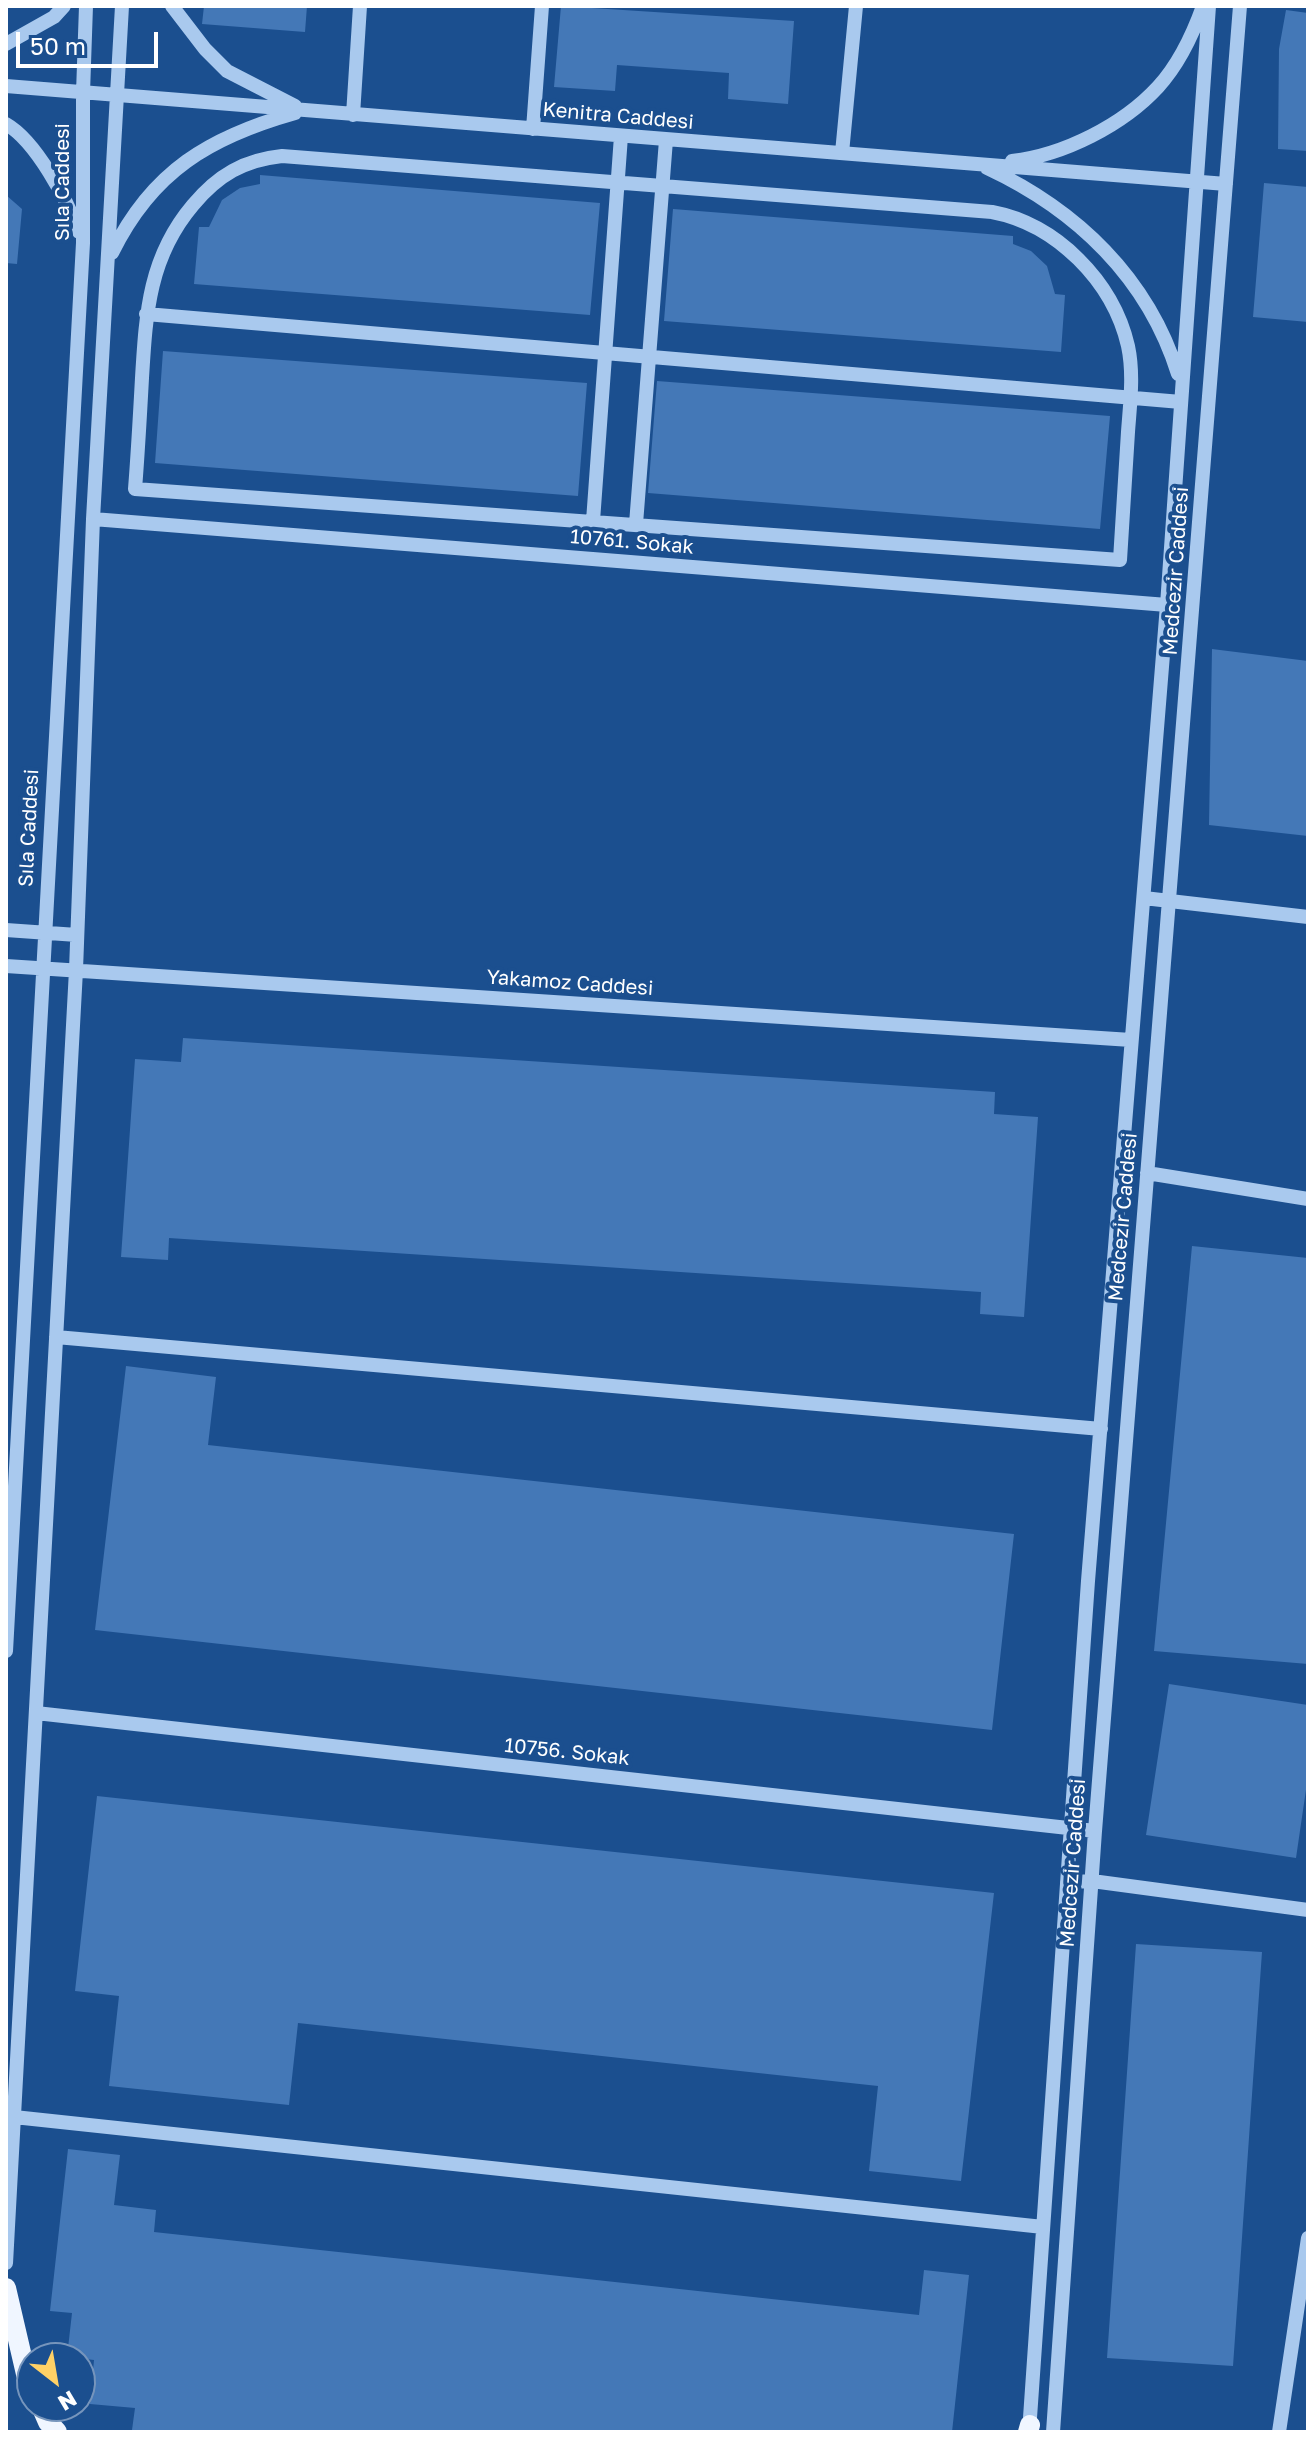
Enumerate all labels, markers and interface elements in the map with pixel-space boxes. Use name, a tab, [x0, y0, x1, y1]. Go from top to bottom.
scale bar	[20, 16, 162, 66]
text: 50 m	[30, 31, 86, 60]
street label: Kenitra Caddesi	[541, 97, 695, 135]
street label: Sıla Caddesi	[51, 123, 75, 241]
street label: Medcezir Caddesi	[1158, 486, 1194, 656]
street label: 10761. Sokak	[569, 525, 695, 559]
street label: Sıla Caddesi	[14, 768, 44, 888]
street label: Yakamoz Caddesi	[486, 965, 654, 1001]
street label: Medcezir Caddesi	[1104, 1132, 1142, 1302]
street label: 10756. Sokak	[503, 1733, 631, 1771]
street label: Medcezir Caddesi	[1055, 1778, 1091, 1948]
north arrow	[16, 2342, 96, 2422]
text: N	[53, 2385, 82, 2417]

